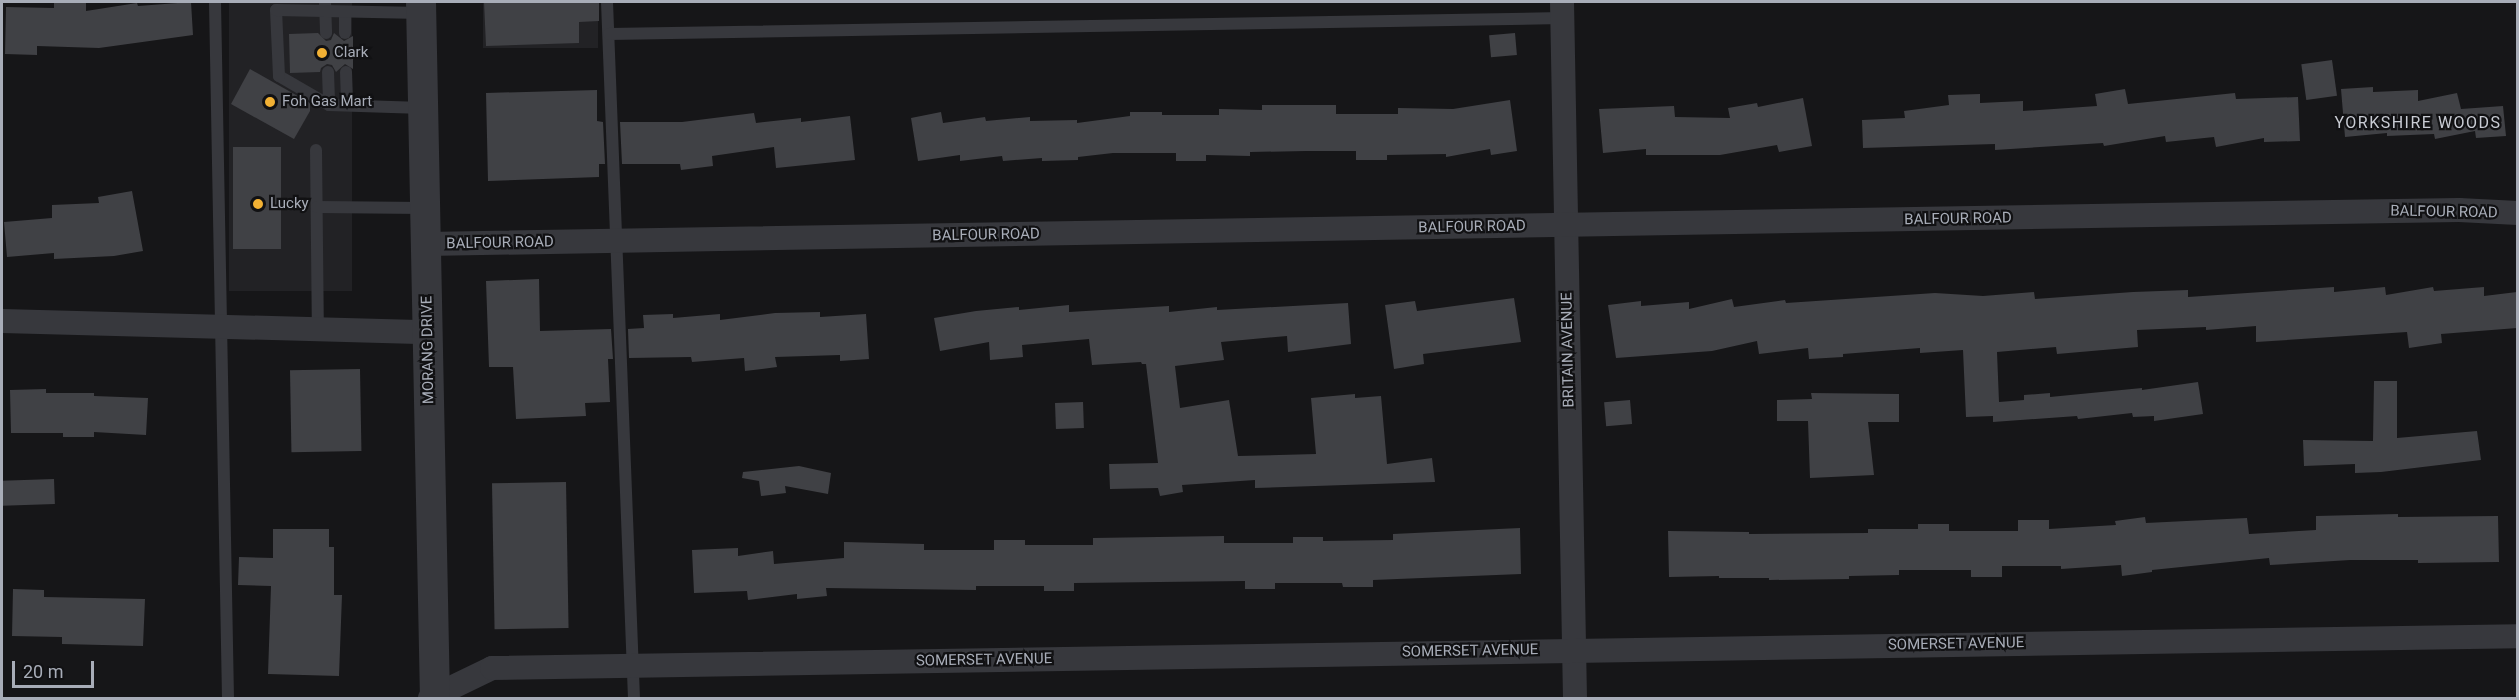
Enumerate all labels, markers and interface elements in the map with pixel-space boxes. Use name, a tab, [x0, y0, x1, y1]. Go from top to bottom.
place label: Clark	[334, 44, 368, 62]
marker: Clark	[315, 46, 329, 60]
place label: Foh Gas Mart	[282, 93, 372, 111]
marker: Foh Gas Mart	[263, 95, 277, 109]
district label: YORKSHIRE WOODS	[2334, 113, 2502, 133]
place label: Lucky	[270, 195, 309, 213]
marker: Lucky	[251, 197, 265, 211]
street label: BALFOUR ROAD	[2390, 202, 2498, 222]
street label: BALFOUR ROAD	[1904, 209, 2012, 229]
street label: BALFOUR ROAD	[1418, 217, 1526, 237]
street label: BALFOUR ROAD	[932, 225, 1040, 245]
street label: BALFOUR ROAD	[446, 233, 554, 253]
street label: BRITAIN AVENUE	[1558, 292, 1578, 408]
street label: MORANG DRIVE	[418, 296, 438, 404]
street label: SOMERSET AVENUE	[1888, 634, 2024, 654]
street label: SOMERSET AVENUE	[1402, 641, 1538, 661]
scale bar	[15, 649, 98, 687]
street label: SOMERSET AVENUE	[916, 650, 1052, 670]
text: 20 m	[23, 661, 63, 682]

